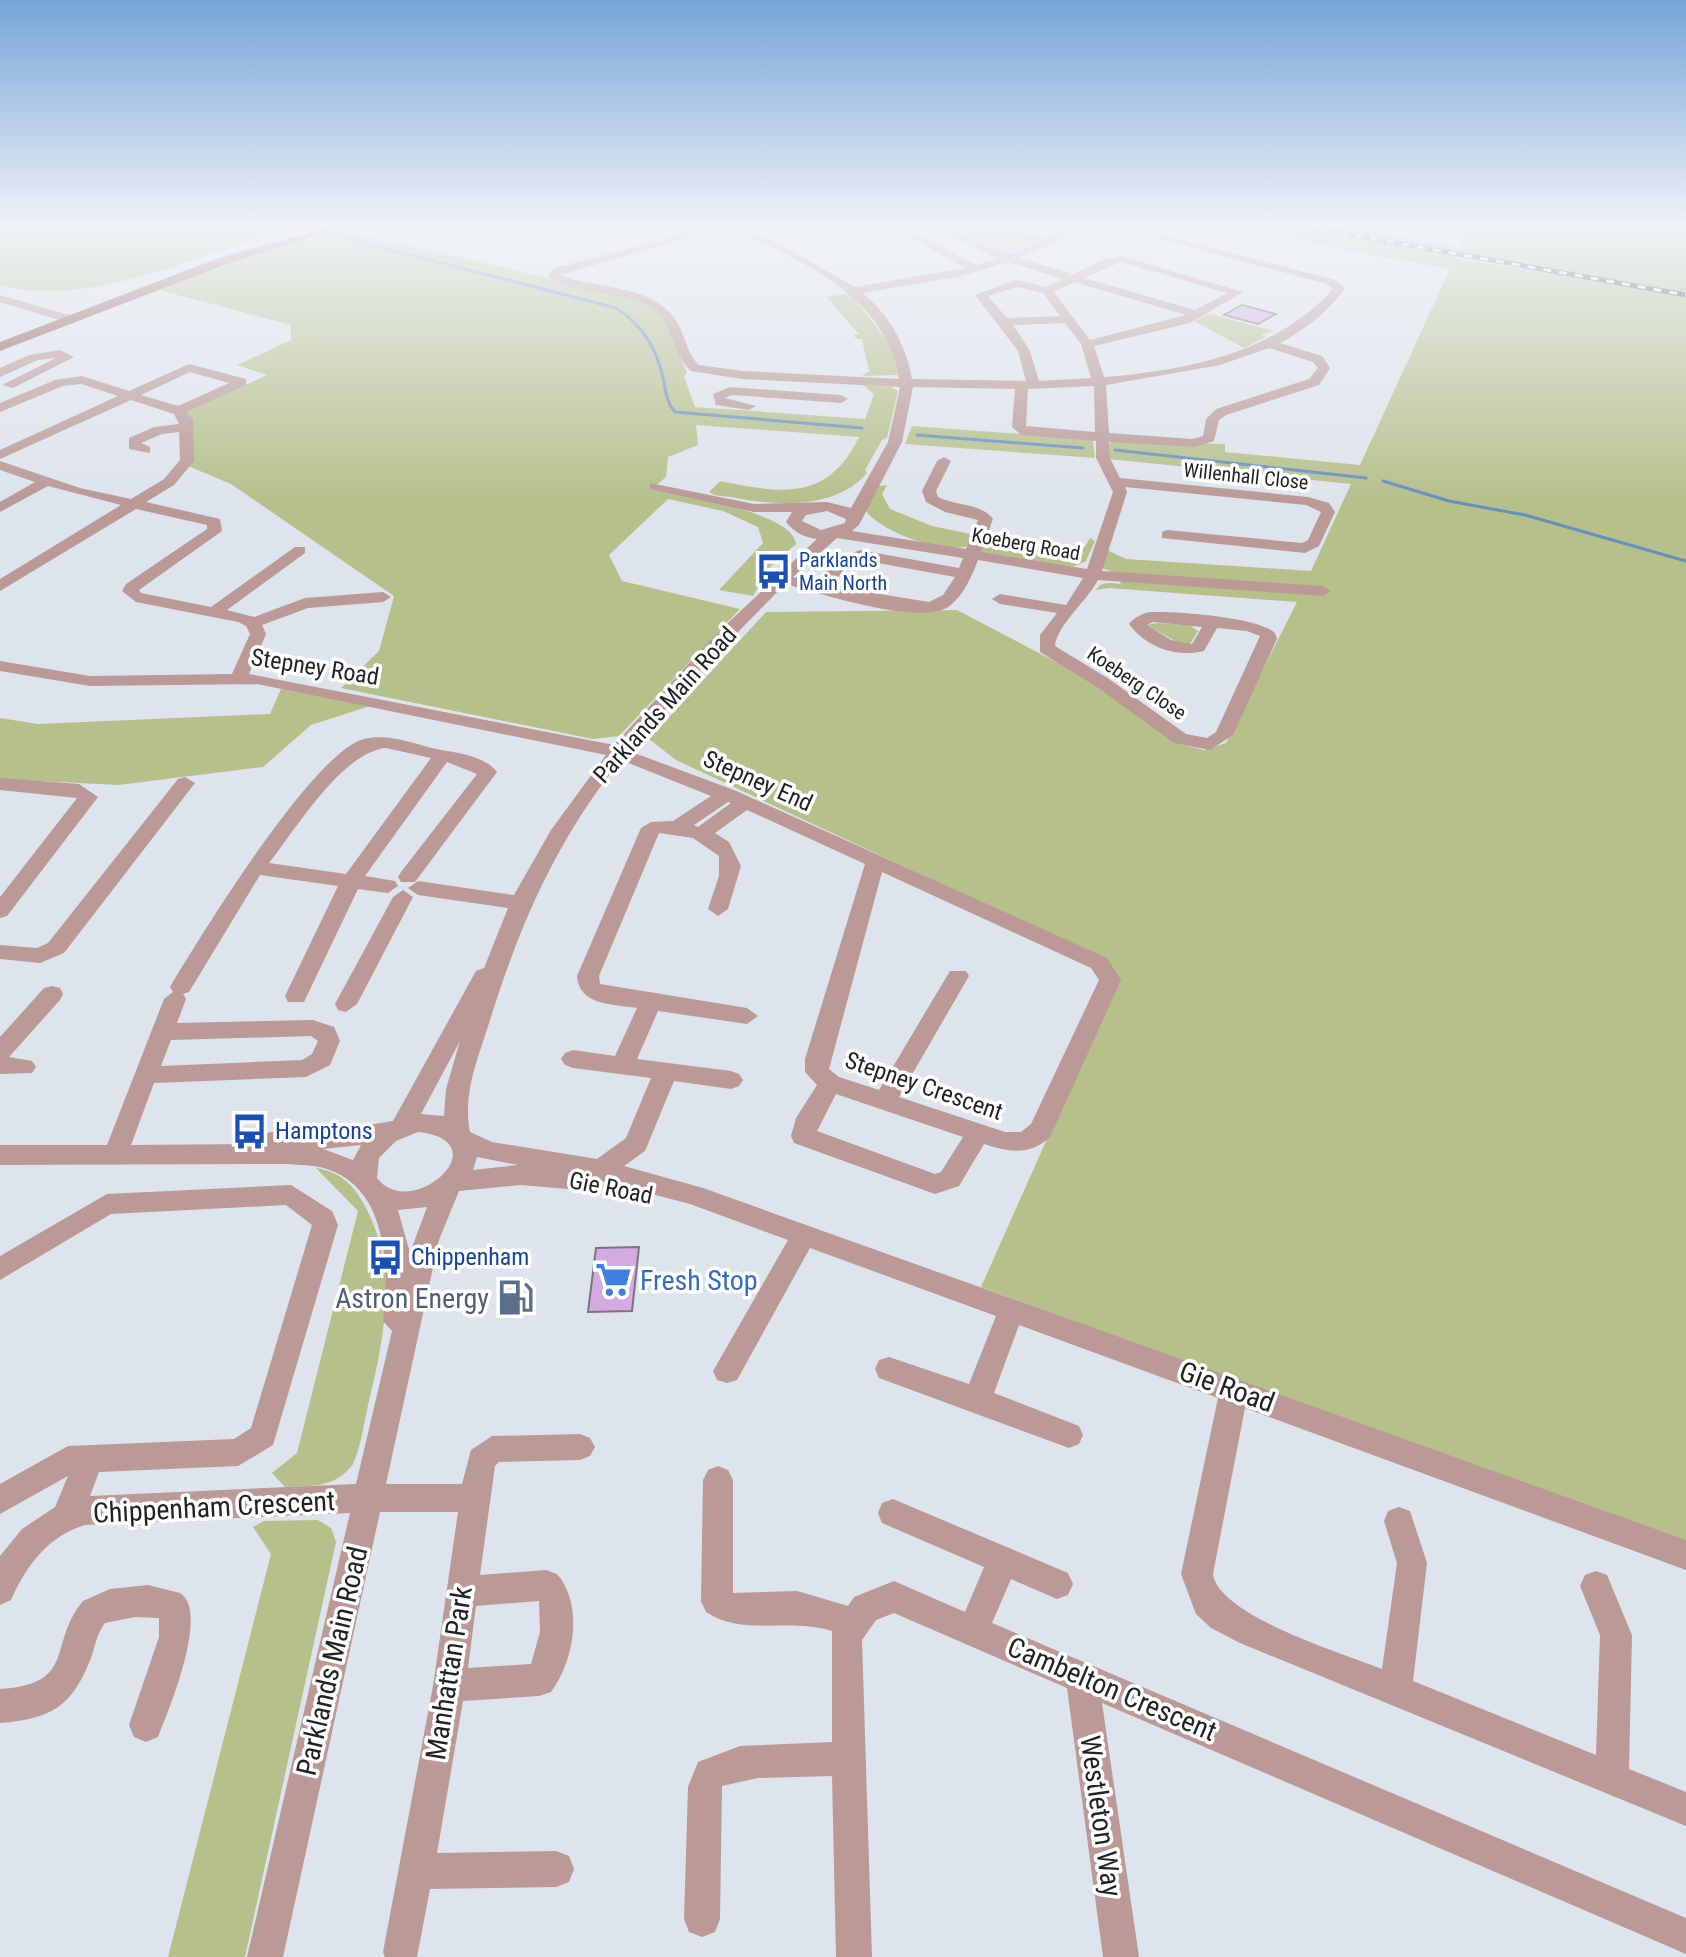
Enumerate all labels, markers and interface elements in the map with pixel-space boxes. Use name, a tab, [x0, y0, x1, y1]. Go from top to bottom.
street label: Willenhall Close	[1182, 458, 1310, 494]
street label: Koeberg Road	[970, 523, 1082, 565]
place label: Parklands Main North	[799, 548, 887, 595]
bus stop icon: Parklands Main North	[754, 552, 792, 590]
street label: Parklands Main Road	[588, 621, 742, 789]
street label: Koeberg Close	[1083, 641, 1191, 725]
street label: Stepney Road	[249, 643, 381, 691]
street label: Stepney End	[699, 745, 817, 817]
street label: Stepney Crescent	[842, 1046, 1006, 1126]
bus stop icon: Hamptons	[230, 1112, 268, 1150]
place label: Hamptons	[275, 1117, 373, 1145]
street label: Gie Road	[567, 1166, 655, 1210]
bus stop icon: Chippenham	[366, 1238, 404, 1276]
place label: Chippenham	[411, 1243, 529, 1271]
supermarket icon: Fresh Stop	[595, 1261, 633, 1299]
place label: Fresh Stop	[640, 1264, 758, 1297]
fuel station icon: Astron Energy	[496, 1279, 534, 1317]
place label: Astron Energy	[335, 1282, 489, 1315]
street label: Gie Road	[1175, 1355, 1279, 1419]
street label: Chippenham Crescent	[92, 1484, 336, 1530]
street label: Parklands Main Road	[290, 1543, 374, 1779]
street label: Manhattan Park	[419, 1584, 479, 1762]
street label: Cambelton Crescent	[1003, 1630, 1221, 1748]
street label: Westleton Way	[1073, 1733, 1129, 1899]

